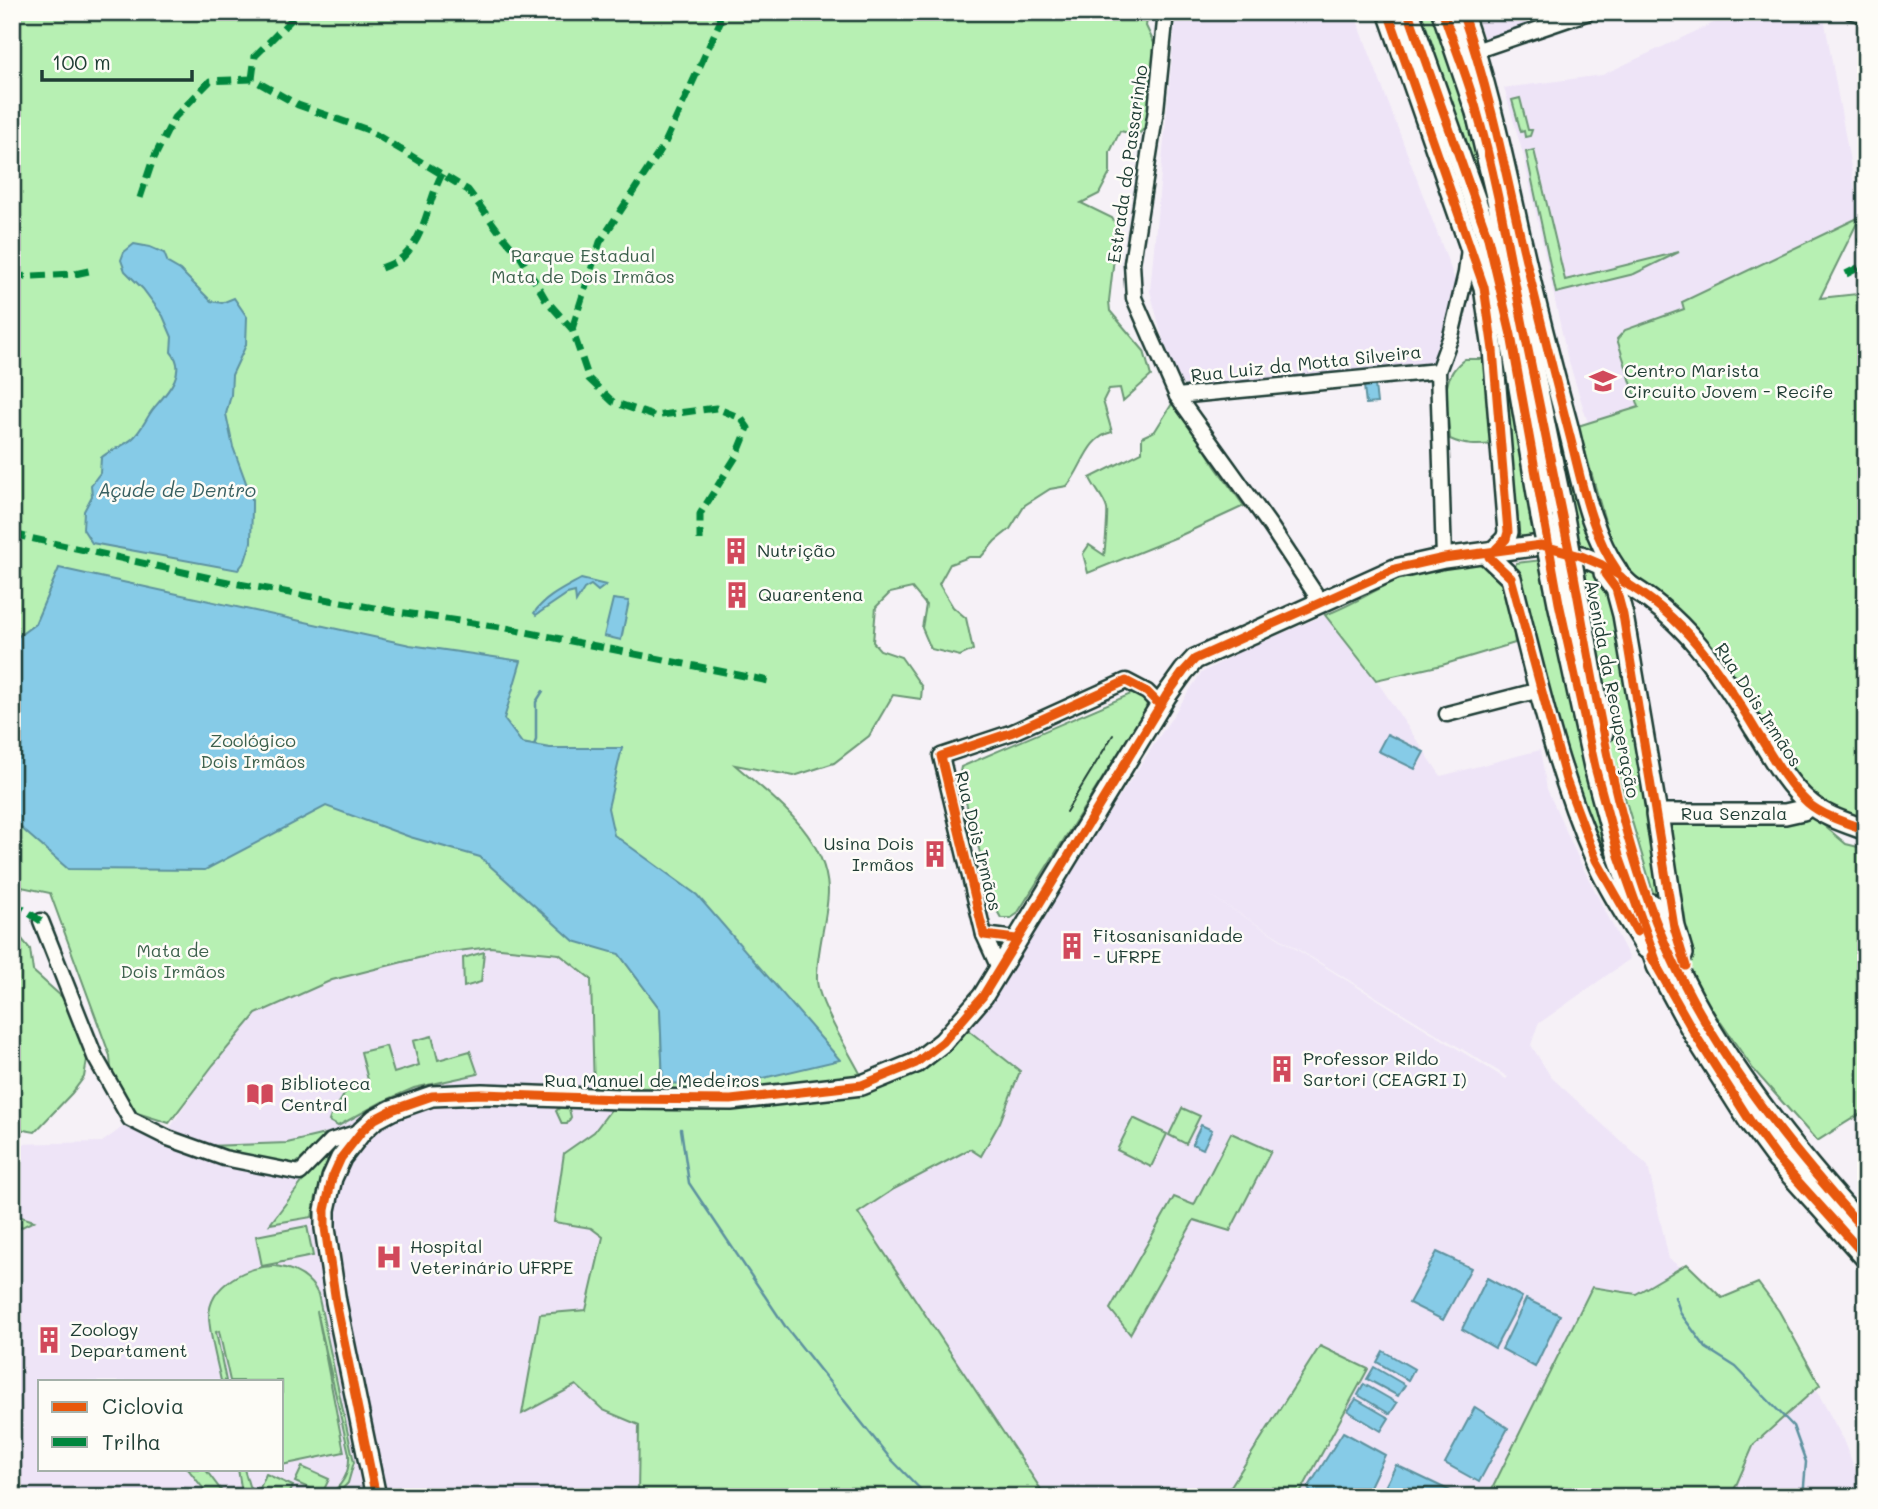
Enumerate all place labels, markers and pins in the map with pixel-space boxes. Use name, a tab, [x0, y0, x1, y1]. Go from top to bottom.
place label: Centro Marista Circuito Jovem - Recife	[1624, 358, 1833, 403]
school or university icon: Centro Marista Circuito Jovem - Recife	[1588, 366, 1618, 396]
building icon: Nutrição	[721, 536, 751, 566]
place label: Nutrição	[757, 538, 835, 562]
building icon: Quarentena	[722, 580, 752, 610]
place label: Quarentena	[758, 582, 864, 606]
place label: Usina Dois Irmãos	[823, 831, 914, 876]
building icon: Usina Dois Irmãos	[920, 839, 950, 869]
place label: Fitosanisanidade - UFRPE	[1093, 923, 1243, 968]
building icon: Fitosanisanidade - UFRPE	[1057, 931, 1087, 961]
place label: Professor Rildo Sartori (CEAGRI I)	[1303, 1046, 1467, 1091]
building icon: Professor Rildo Sartori (CEAGRI I)	[1267, 1054, 1297, 1084]
place label: Biblioteca Central	[281, 1071, 371, 1116]
library icon: Biblioteca Central	[245, 1079, 275, 1109]
place label: Hospital Veterinário UFRPE	[410, 1234, 573, 1279]
hospital icon: Hospital Veterinário UFRPE	[374, 1242, 404, 1272]
place label: Zoology Departament	[70, 1317, 187, 1362]
building icon: Zoology Departament	[34, 1325, 64, 1355]

